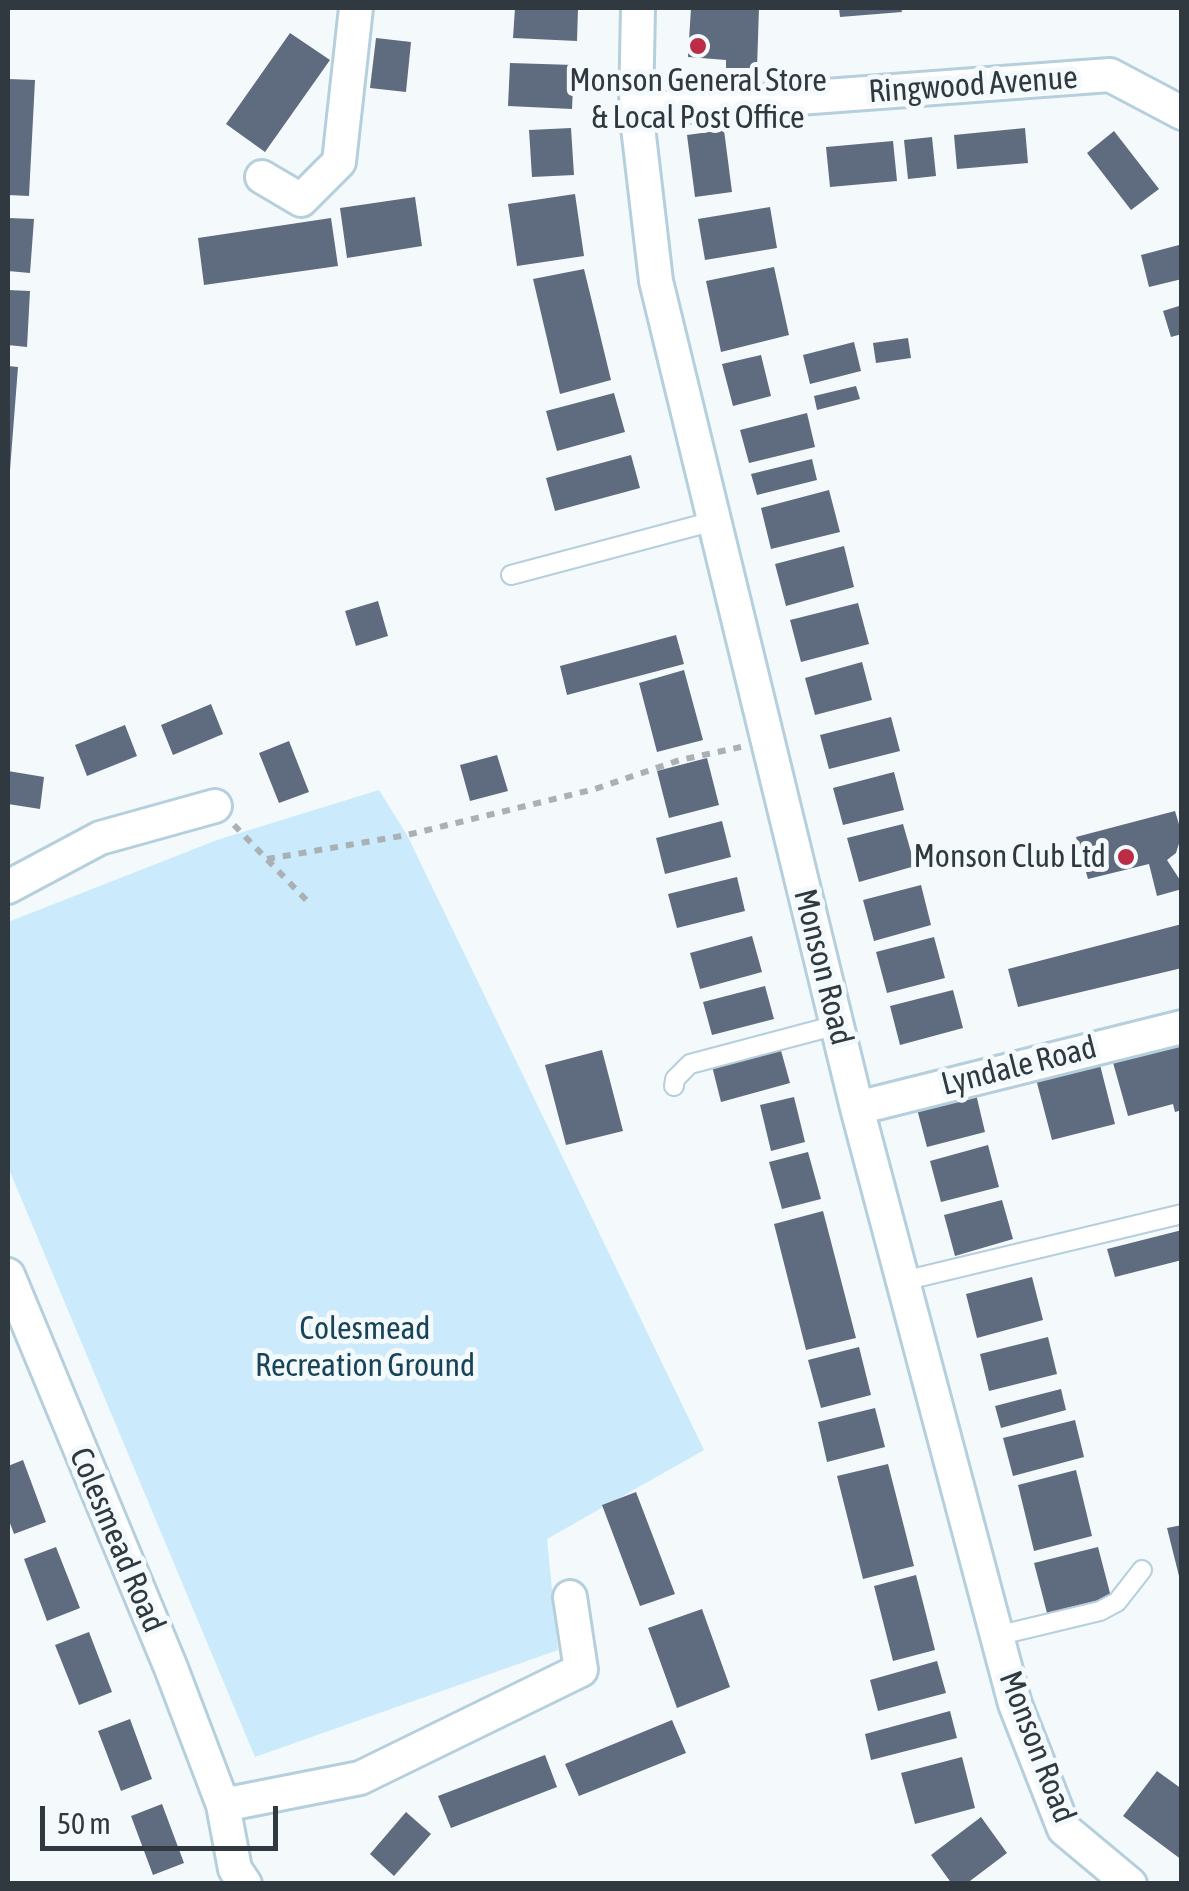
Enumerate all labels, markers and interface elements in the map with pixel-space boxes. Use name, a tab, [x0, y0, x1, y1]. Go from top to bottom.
marker: Monson General Store & Local Post Office	[687, 35, 709, 57]
street label: Ringwood Avenue	[867, 59, 1079, 111]
place label: Monson General Store & Local Post Office	[569, 62, 827, 137]
place label: Monson Club Ltd	[913, 838, 1106, 876]
marker: Monson Club Ltd	[1115, 846, 1137, 868]
street label: Monson Road	[785, 885, 861, 1049]
street label: Lyndale Road	[938, 1028, 1100, 1104]
park label: Colesmead Recreation Ground	[255, 1310, 475, 1385]
street label: Colesmead Road	[61, 1442, 173, 1638]
street label: Monson Road	[991, 1666, 1083, 1828]
scale bar	[45, 1786, 282, 1848]
text: 50 m	[57, 1806, 111, 1840]

